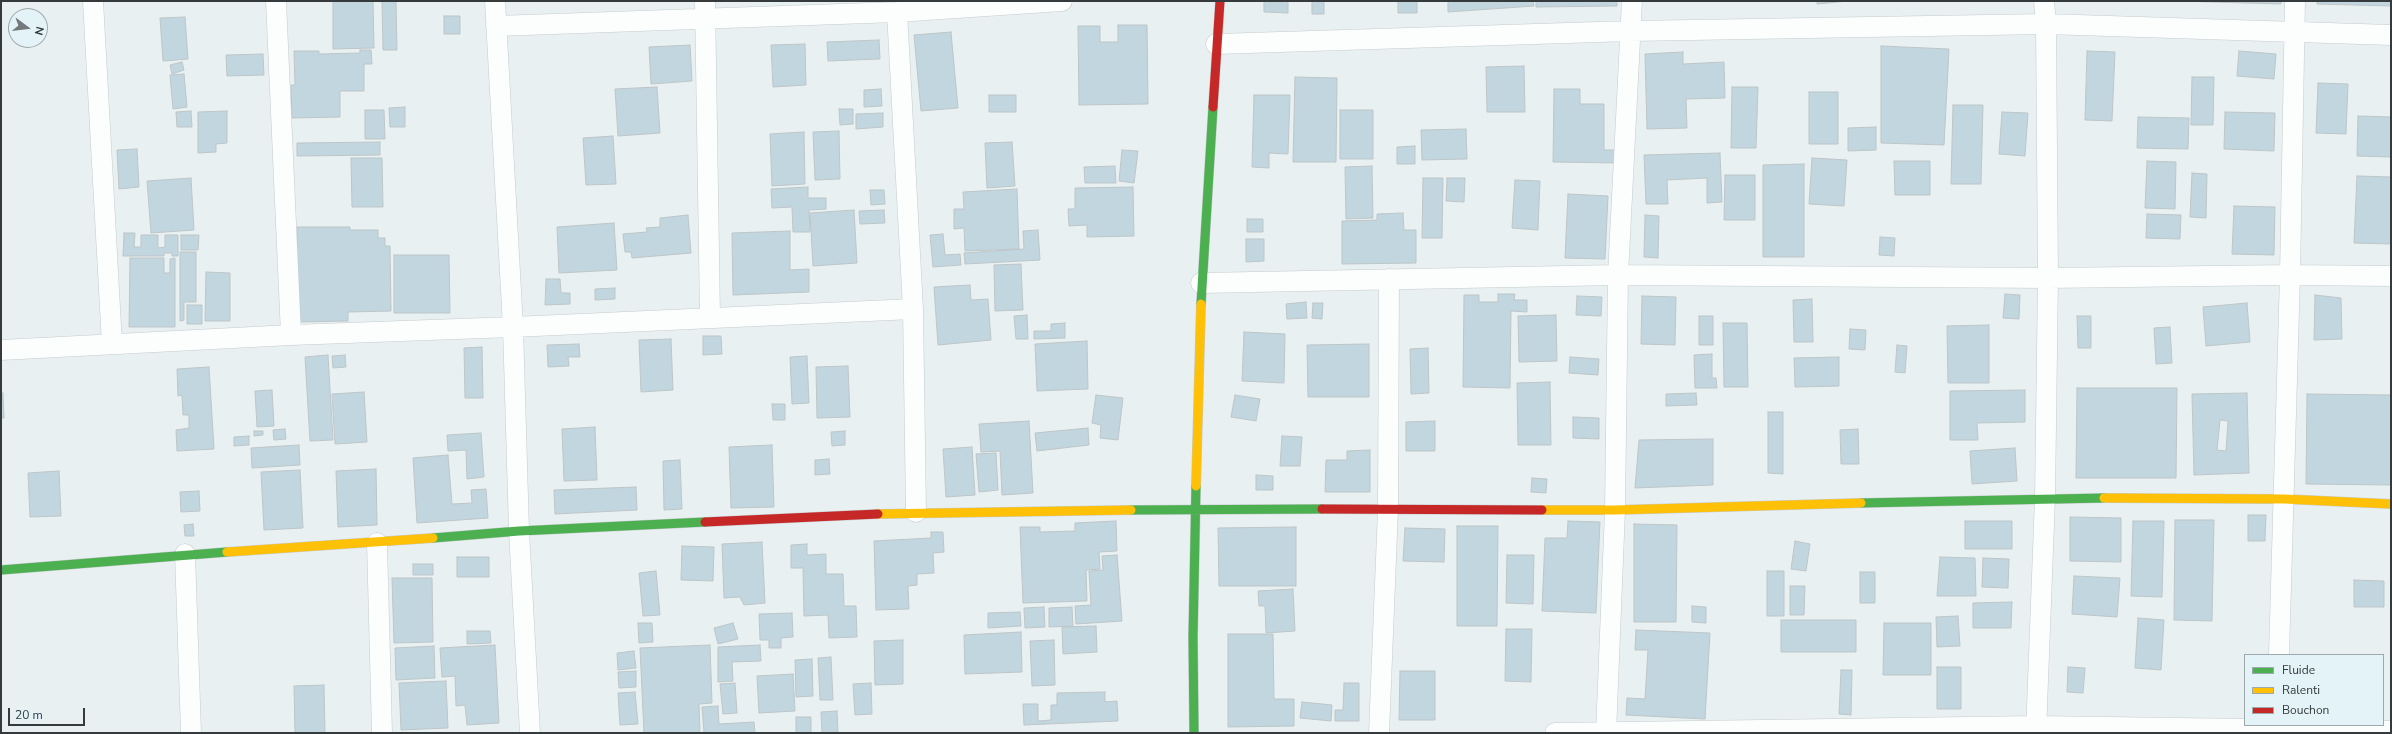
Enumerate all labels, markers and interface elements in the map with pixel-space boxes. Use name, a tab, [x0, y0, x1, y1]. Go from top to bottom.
north arrow	[8, 8, 48, 48]
text: N	[31, 25, 47, 37]
legend	[2244, 654, 2384, 726]
text: Fluide	[2282, 662, 2315, 678]
text: Ralenti	[2282, 682, 2320, 698]
scale bar	[10, 700, 87, 726]
text: Bouchon	[2282, 702, 2329, 718]
text: 20 m	[15, 707, 43, 723]

